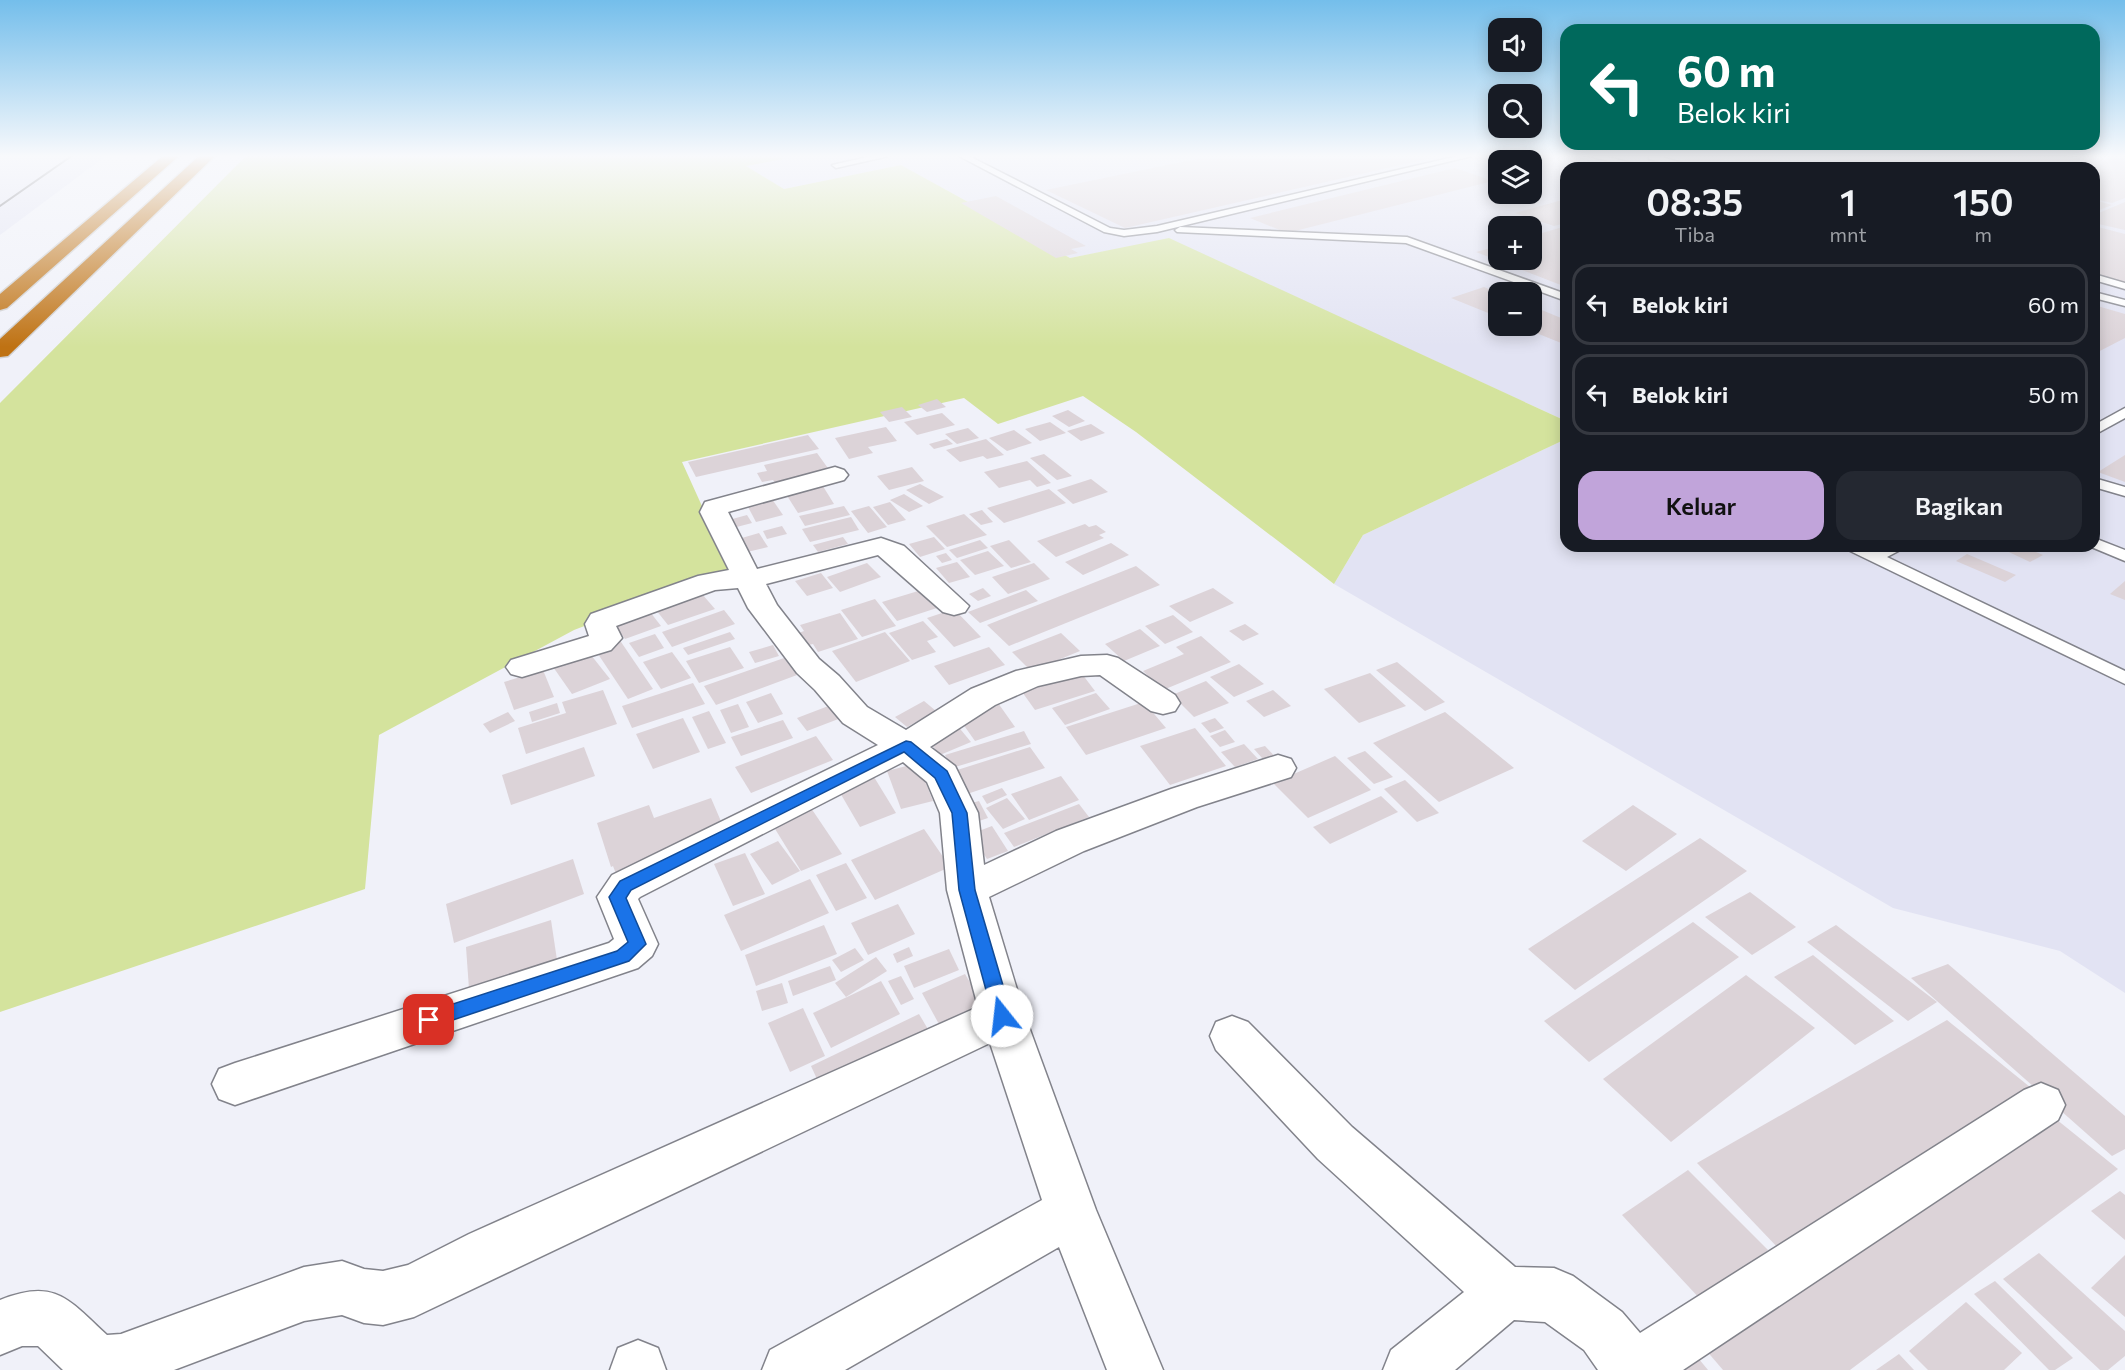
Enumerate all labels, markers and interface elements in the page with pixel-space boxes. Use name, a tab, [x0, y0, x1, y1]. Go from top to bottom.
map controls	[1488, 18, 1542, 336]
button: sound	[1488, 18, 1542, 72]
text: 60 m	[1677, 44, 1776, 96]
icon: left	[1578, 48, 1656, 126]
button: search	[1488, 84, 1542, 138]
text: Belok kiri	[1677, 96, 1791, 129]
button: layers	[1488, 150, 1542, 204]
text: 08:35	[1646, 179, 1743, 223]
text: 1	[1840, 179, 1856, 223]
text: 150	[1953, 179, 2014, 223]
button: +	[1488, 216, 1542, 270]
text: Tiba	[1675, 222, 1715, 246]
text: mnt	[1829, 222, 1867, 246]
text: m	[1975, 222, 1992, 246]
button: −	[1488, 282, 1542, 336]
icon: left	[1581, 288, 1614, 321]
text: Belok kiri	[1632, 291, 1728, 318]
text: 60 m	[2028, 291, 2079, 318]
icon: left	[1581, 378, 1614, 411]
text: Belok kiri	[1632, 381, 1728, 408]
text: 50 m	[2029, 381, 2079, 408]
button: Keluar	[1578, 471, 1824, 540]
button: Bagikan	[1836, 471, 2082, 540]
position arrow	[970, 984, 1034, 1048]
pin	[403, 994, 454, 1045]
icon: arrive	[412, 1003, 445, 1036]

